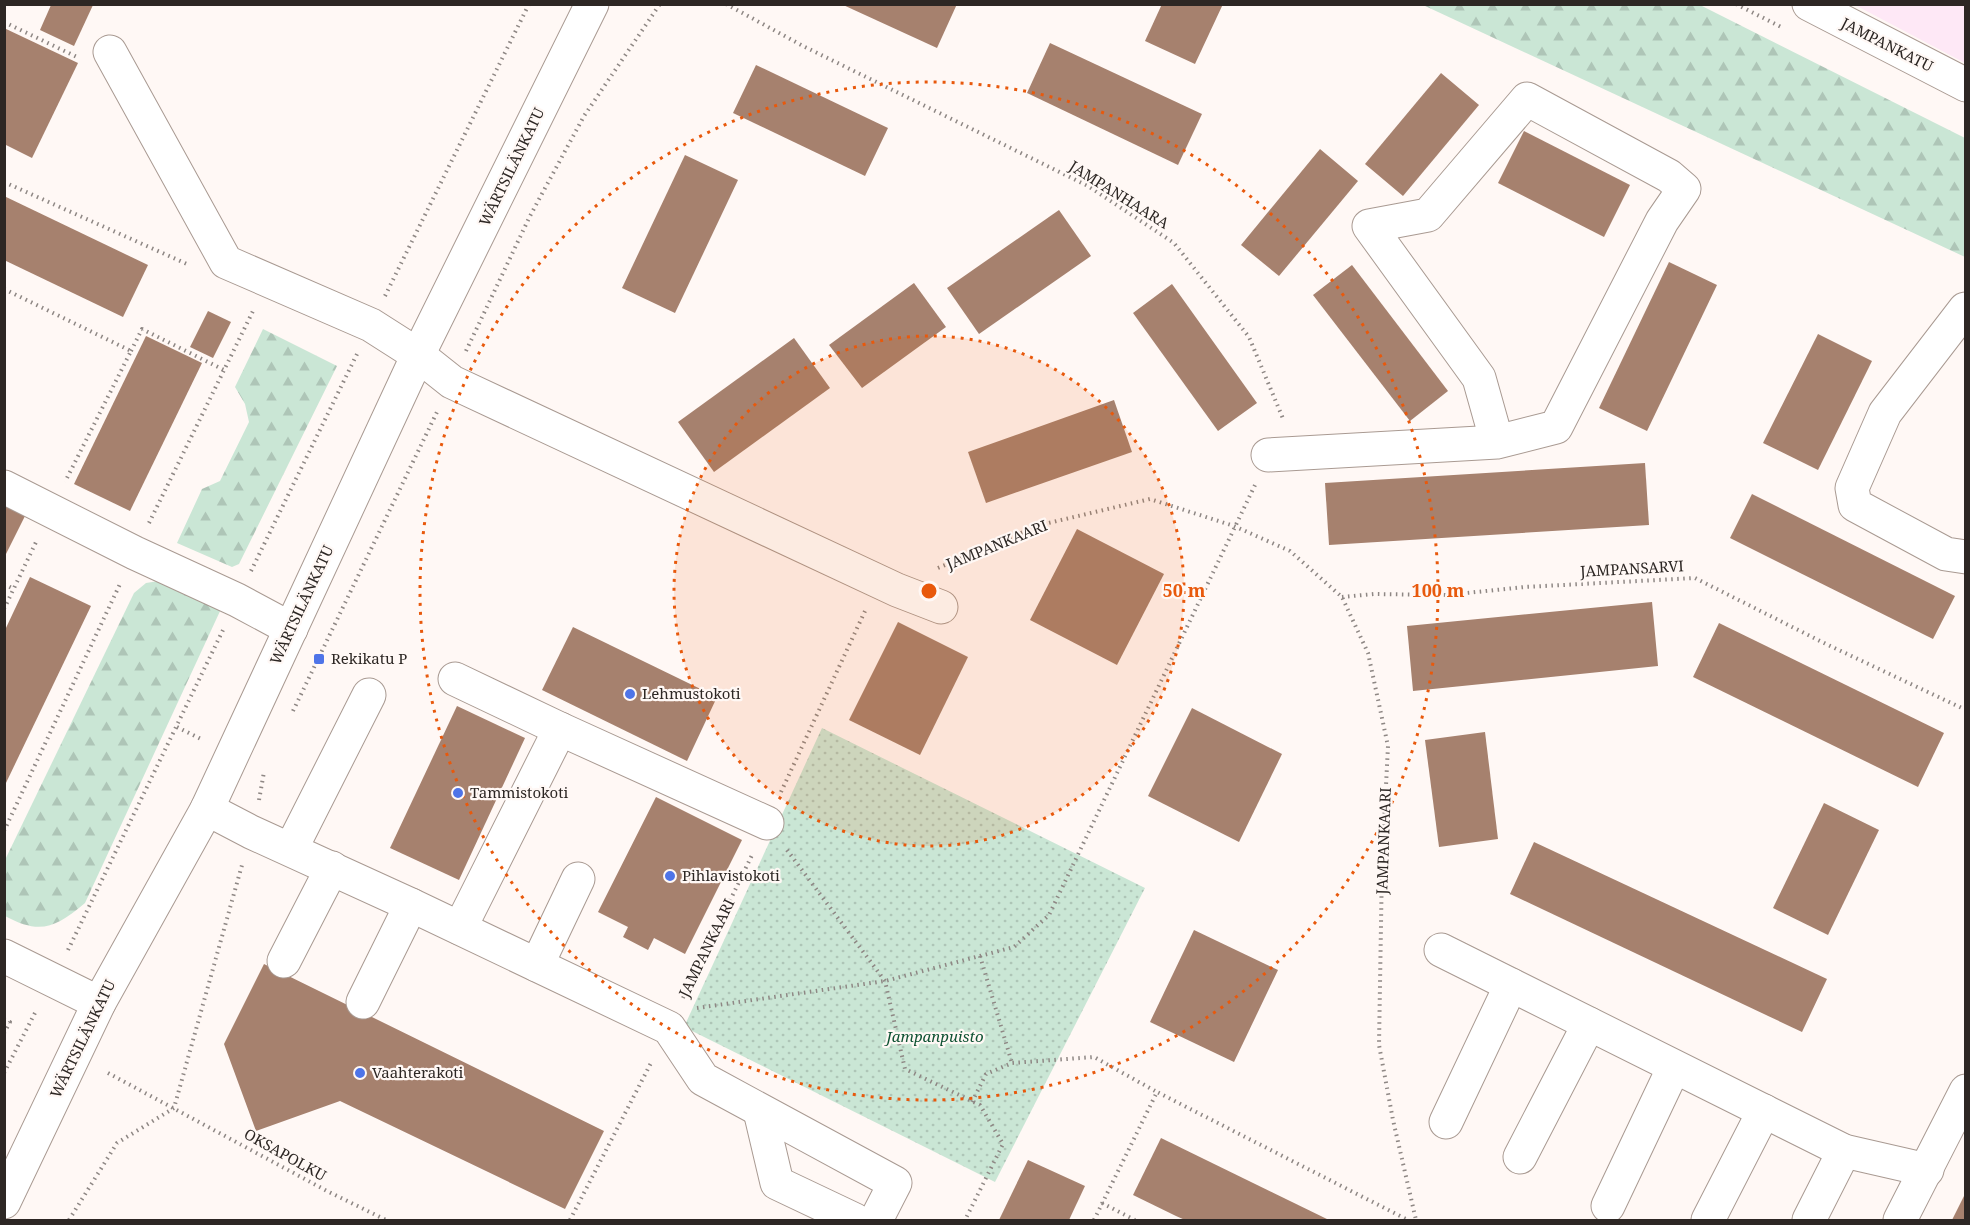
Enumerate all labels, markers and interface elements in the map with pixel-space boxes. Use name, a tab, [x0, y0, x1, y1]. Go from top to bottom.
street label: JAMPANKATU	[1837, 12, 1937, 76]
street label: WÄRTSILÄNKATU	[474, 104, 548, 229]
street label: JAMPANHAARA	[1065, 155, 1173, 233]
street label: JAMPANKAARI	[942, 515, 1050, 574]
street label: WÄRTSILÄNKATU	[265, 542, 338, 667]
street label: JAMPANSARVI	[1579, 555, 1684, 581]
text: 50 m	[1163, 578, 1206, 602]
text: 100 m	[1412, 578, 1465, 602]
centre of rings	[919, 581, 939, 601]
place label: Rekikatu P	[331, 648, 407, 668]
marker: Rekikatu P	[312, 652, 326, 666]
place label: Lehmustokoti	[642, 683, 741, 703]
marker: Lehmustokoti	[623, 687, 637, 701]
place label: Tammistokoti	[470, 782, 568, 802]
marker: Tammistokoti	[451, 786, 465, 800]
street label: JAMPANKAARI	[1371, 787, 1395, 896]
place label: Pihlavistokoti	[682, 865, 780, 885]
marker: Pihlavistokoti	[663, 869, 677, 883]
street label: JAMPANKAARI	[673, 895, 739, 1001]
street label: WÄRTSILÄNKATU	[45, 976, 119, 1101]
park label: Jampanpuisto	[883, 1026, 984, 1046]
place label: Vaahterakoti	[372, 1062, 464, 1082]
marker: Vaahterakoti	[353, 1066, 367, 1080]
street label: OKSAPOLKU	[241, 1123, 330, 1185]

